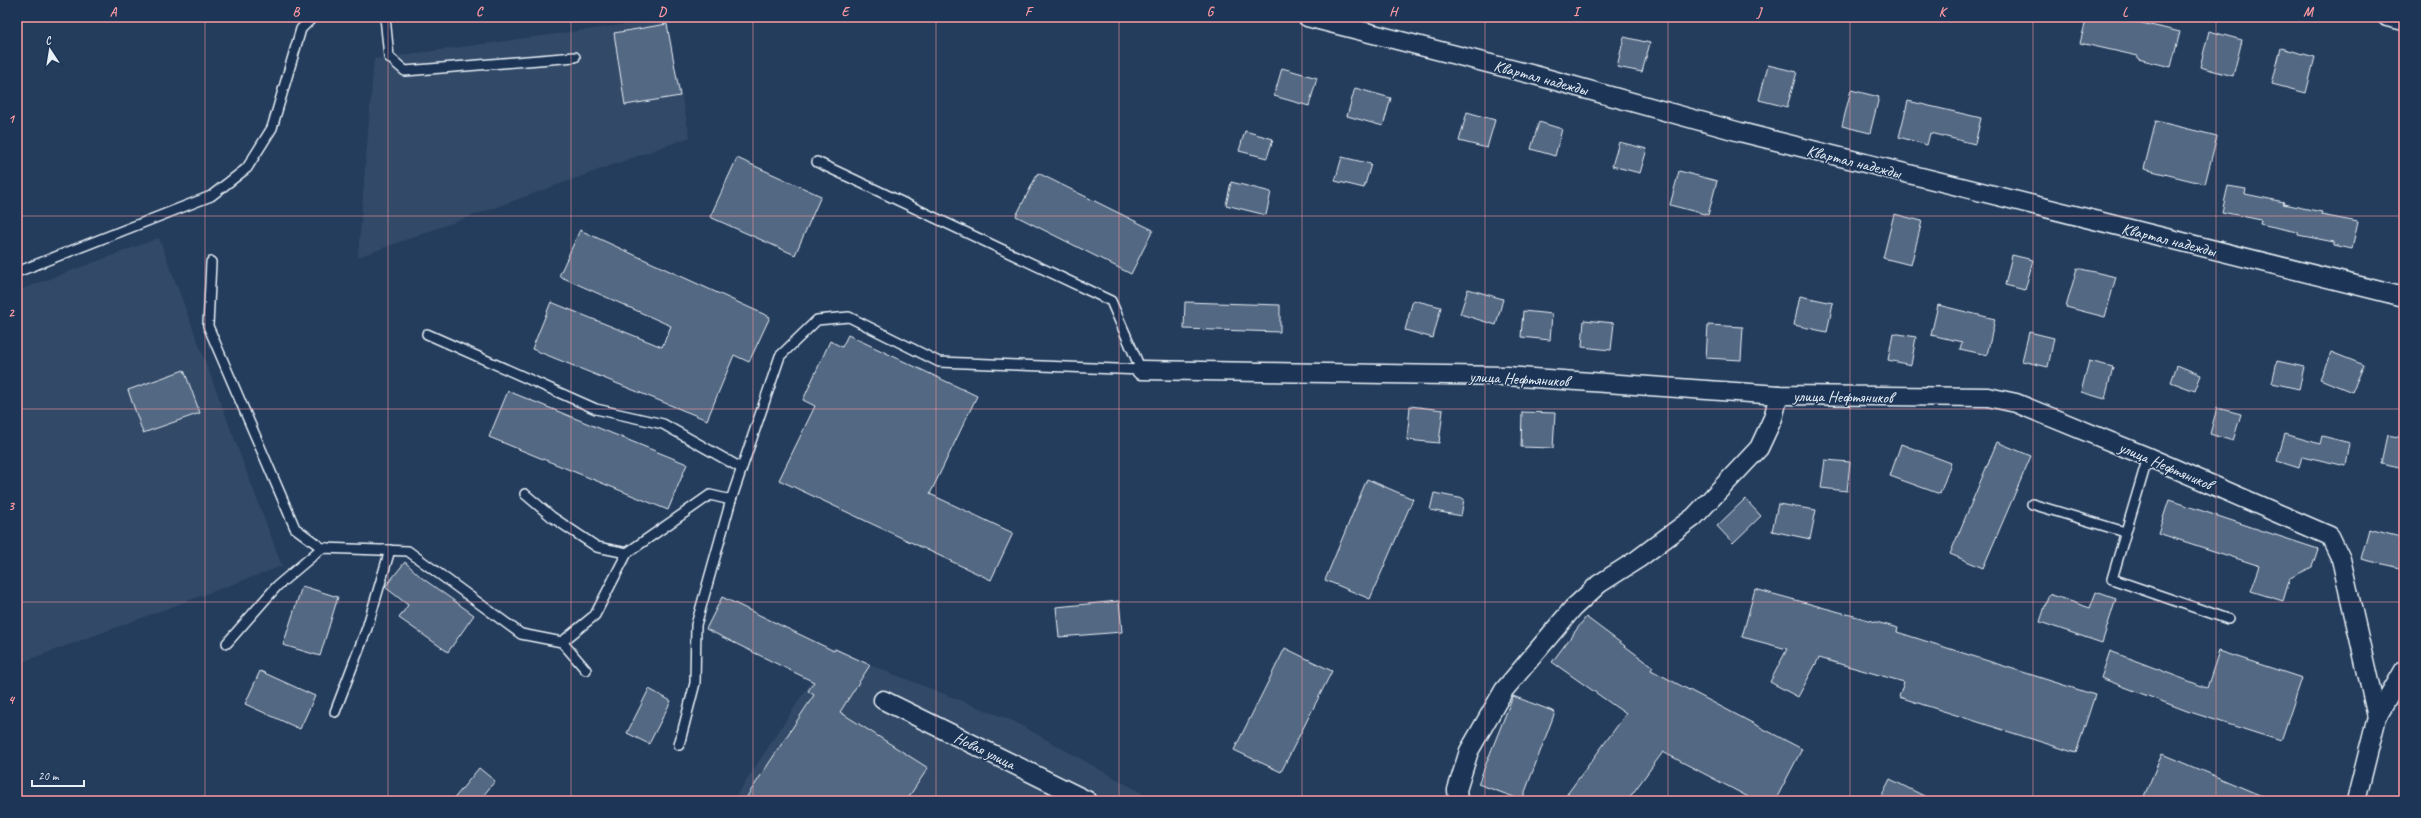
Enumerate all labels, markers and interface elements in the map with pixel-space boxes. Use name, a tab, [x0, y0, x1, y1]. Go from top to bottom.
text: A	[110, 4, 118, 20]
text: B	[293, 4, 301, 20]
text: C	[476, 4, 484, 20]
text: D	[658, 4, 667, 20]
text: E	[842, 4, 851, 20]
text: F	[1025, 4, 1034, 20]
text: G	[1207, 4, 1215, 20]
text: H	[1389, 4, 1399, 20]
text: I	[1573, 4, 1582, 20]
text: J	[1756, 4, 1763, 20]
text: K	[1939, 4, 1949, 20]
text: L	[2122, 4, 2129, 20]
text: M	[2303, 4, 2314, 20]
north arrow	[30, 30, 70, 70]
text: С	[44, 32, 54, 48]
street label: Квартал надежды	[1492, 56, 1591, 100]
text: 1	[8, 111, 16, 127]
street label: Квартал надежды	[1805, 141, 1904, 184]
street label: Квартал надежды	[2120, 219, 2219, 262]
text: 2	[8, 305, 15, 321]
street label: улица Нефтяников	[1468, 366, 1573, 392]
street label: улица Нефтяников	[1792, 386, 1897, 408]
street label: улица Нефтяников	[2115, 437, 2219, 496]
text: 3	[8, 498, 15, 514]
text: 4	[8, 692, 16, 708]
street label: Новая улица	[951, 728, 1020, 775]
scale bar	[32, 762, 84, 788]
text: 20 m	[38, 768, 60, 784]

